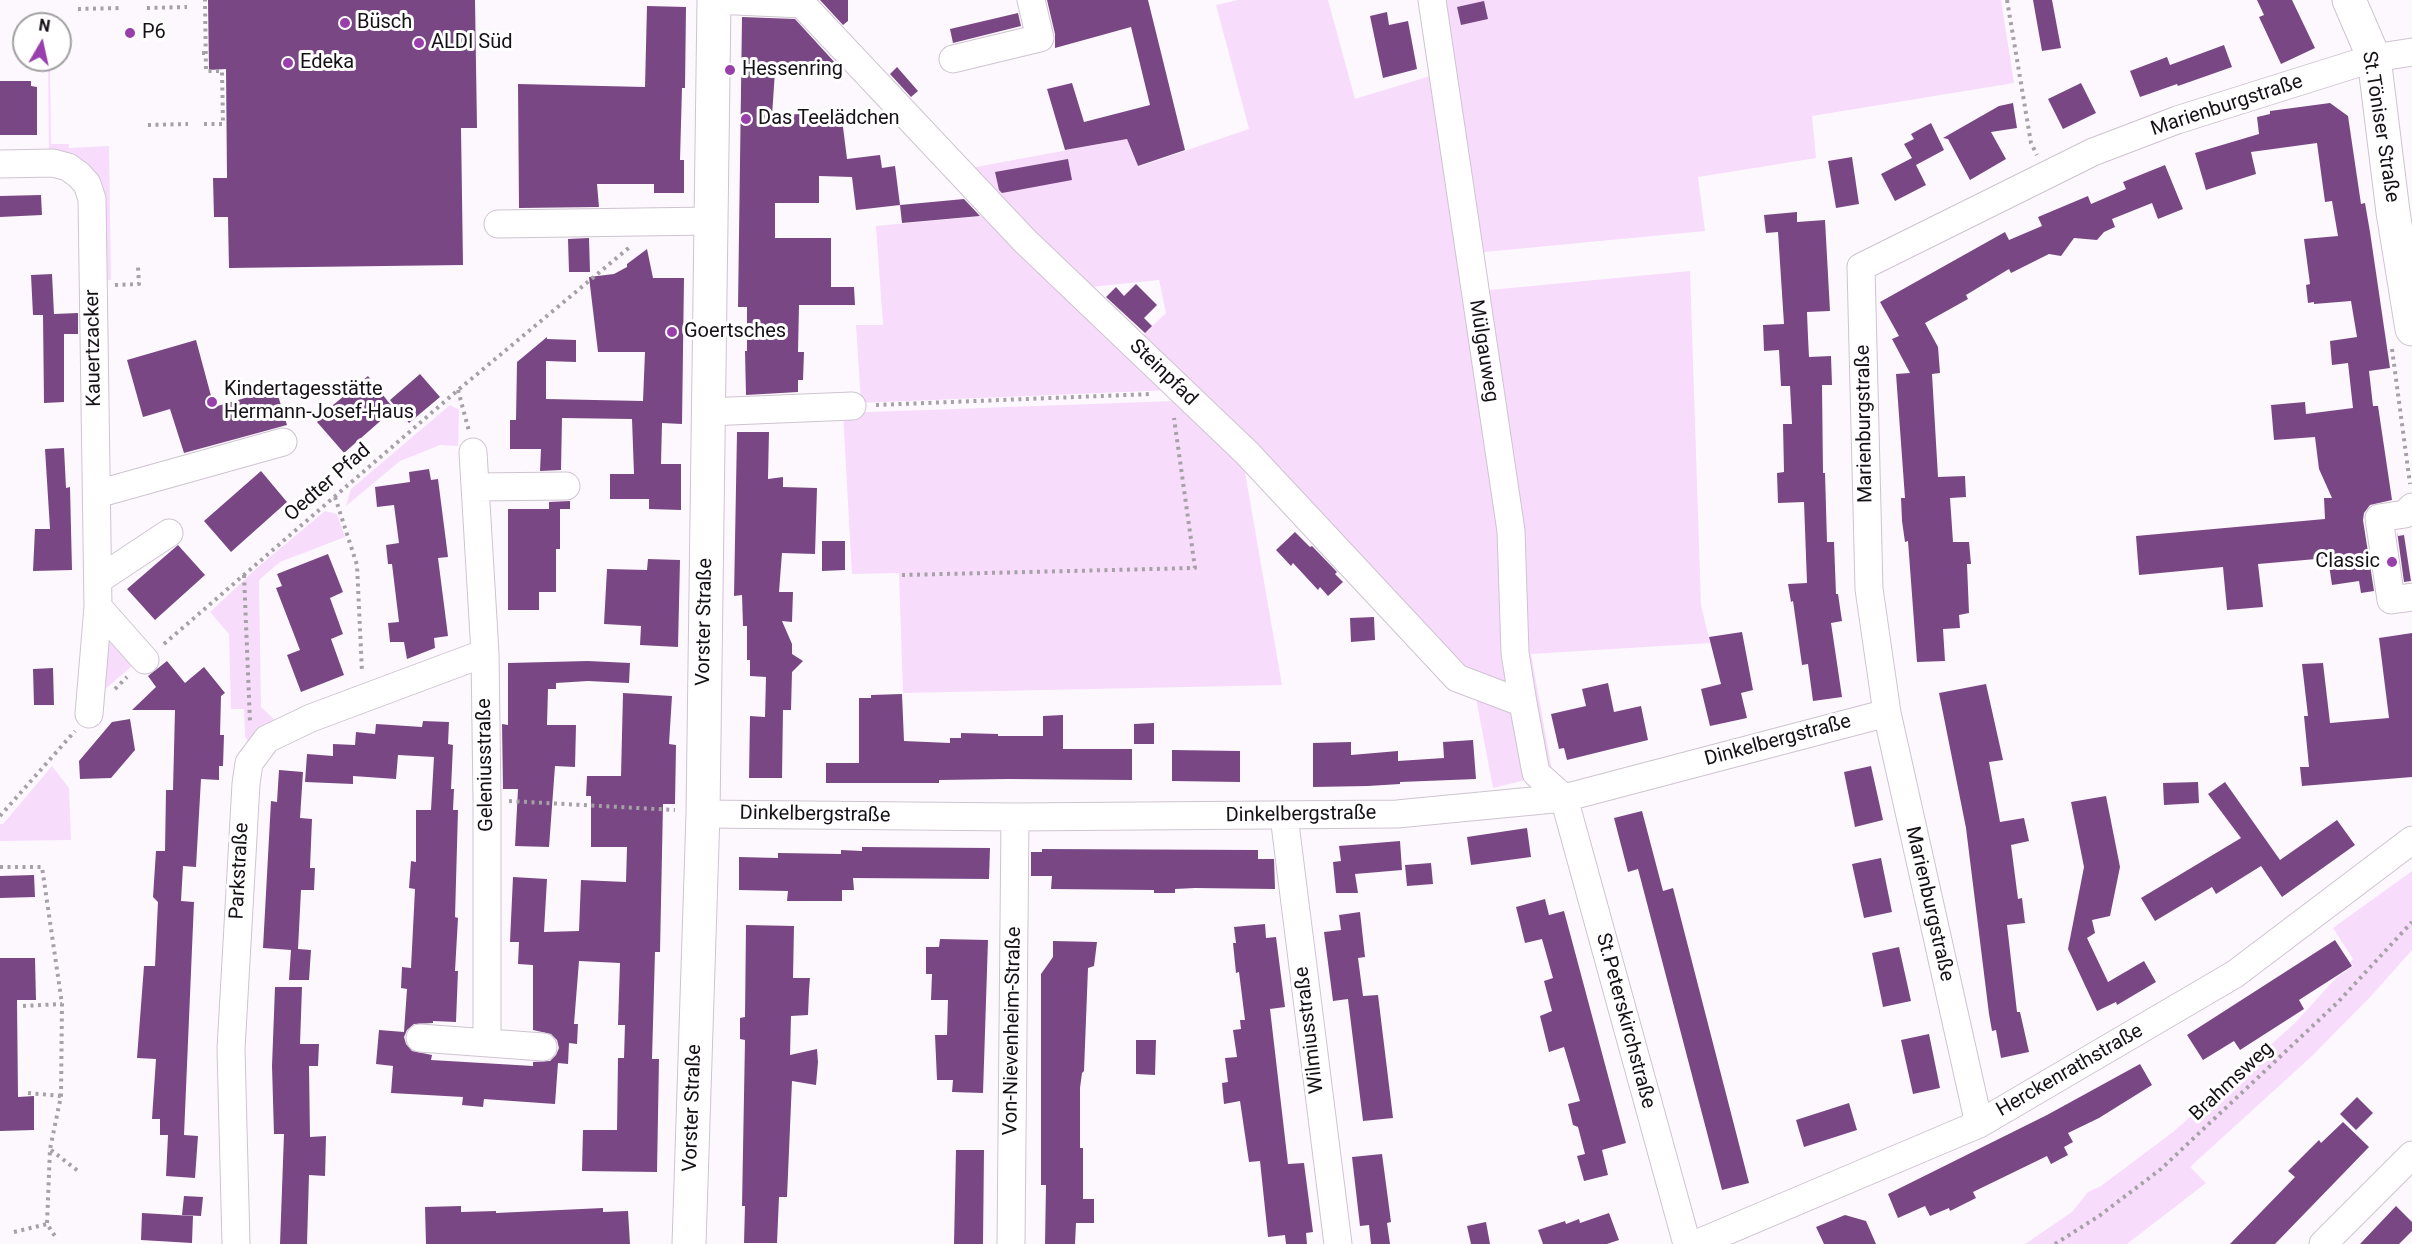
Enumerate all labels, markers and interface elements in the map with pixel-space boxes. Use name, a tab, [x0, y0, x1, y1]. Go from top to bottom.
place label: Büsch	[357, 11, 412, 35]
north arrow	[12, 12, 72, 72]
text: N	[38, 15, 52, 36]
marker: Büsch	[338, 16, 352, 30]
place label: P6	[142, 21, 166, 45]
marker: P6	[123, 26, 137, 40]
place label: ALDI Süd	[431, 31, 513, 55]
marker: ALDI Süd	[412, 36, 426, 50]
street label: St.Töniser Straße	[2356, 50, 2404, 204]
place label: Edeka	[300, 51, 354, 75]
marker: Edeka	[281, 56, 295, 70]
place label: Hessenring	[742, 58, 843, 82]
marker: Hessenring	[723, 63, 737, 77]
street label: Marienburgstraße	[2148, 70, 2306, 142]
place label: Das Teelädchen	[758, 107, 900, 131]
marker: Das Teelädchen	[739, 112, 753, 126]
street label: Kauertzacker	[81, 289, 107, 407]
street label: Mülgauweg	[1463, 298, 1503, 404]
place label: Goertsches	[684, 320, 786, 344]
marker: Goertsches	[665, 325, 679, 339]
street label: Steinpfad	[1124, 335, 1202, 411]
street label: Marienburgstraße	[1852, 345, 1878, 503]
place label: Kindertagesstätte Hermann-Josef-Haus	[224, 378, 414, 425]
marker: Kindertagesstätte Hermann-Josef-Haus	[205, 395, 219, 409]
street label: Oedter Pfad	[280, 439, 376, 527]
place label: Classic	[2315, 550, 2380, 574]
marker: Classic	[2385, 555, 2399, 569]
street label: Vorster Straße	[692, 558, 718, 686]
street label: Geleniusstraße	[473, 698, 499, 832]
street label: Dinkelbergstraße	[1702, 710, 1854, 772]
street label: Dinkelbergstraße	[739, 802, 891, 828]
street label: Dinkelbergstraße	[1225, 802, 1377, 828]
street label: Parkstraße	[225, 822, 255, 920]
street label: Marienburgstraße	[1899, 824, 1959, 984]
street label: Von-Nievenheim-Straße	[999, 926, 1027, 1136]
street label: St.Peterskirchstraße	[1590, 931, 1660, 1111]
street label: Wilmiusstraße	[1290, 965, 1330, 1095]
street label: Herckenrathstraße	[1993, 1019, 2147, 1123]
street label: Brahmsweg	[2185, 1037, 2279, 1127]
street label: Vorster Straße	[679, 1044, 707, 1172]

